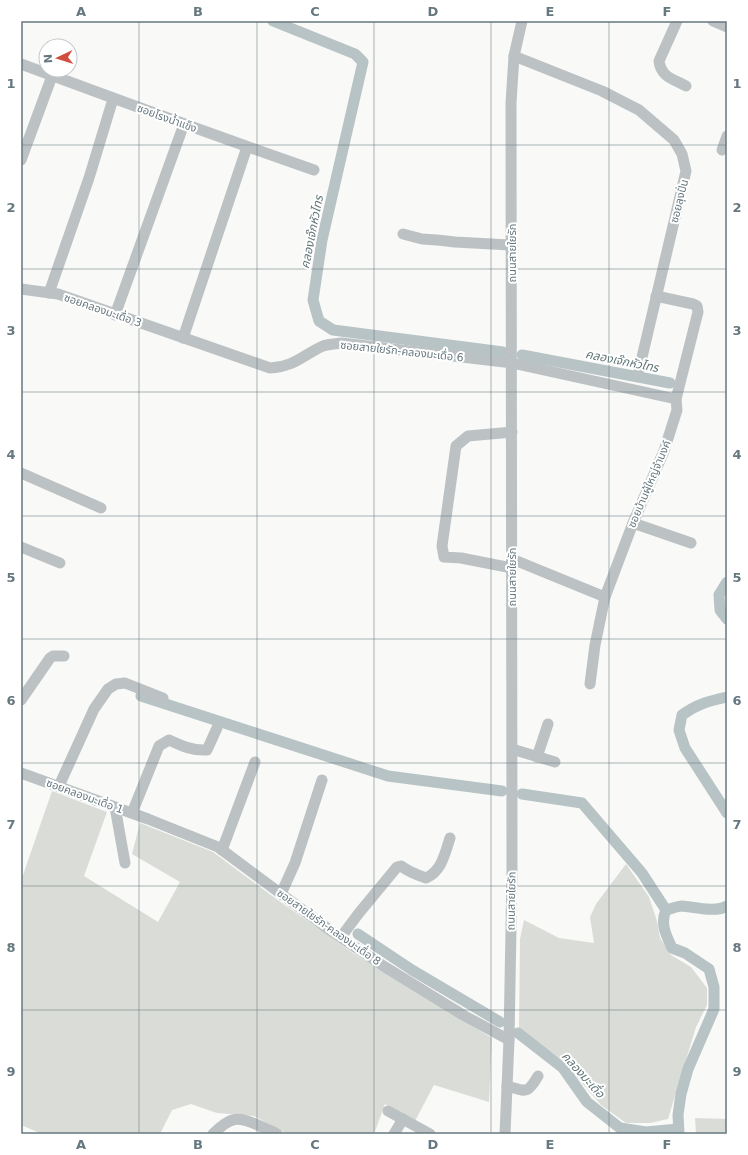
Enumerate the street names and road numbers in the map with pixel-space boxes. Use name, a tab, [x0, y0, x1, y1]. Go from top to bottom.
street label: ซอยโรงน้ำแข็ง	[135, 100, 199, 135]
street label: ซอยลุงปั่น	[666, 178, 691, 224]
street label: ถนนสายใยรัก	[506, 224, 519, 282]
street label: ซอยคลองมะเดื่อ 3	[62, 289, 144, 330]
street label: ซอยสายใยรัก-คลองมะเดื่อ 6	[340, 337, 465, 364]
street label: ซอยบ้านผู้ใหญ่จำนงค์	[625, 439, 674, 530]
street label: ถนนสายใยรัก	[506, 548, 519, 606]
street label: ซอยคลองมะเดื่อ 1	[44, 775, 126, 817]
street label: ถนนสายใยรัก	[504, 872, 519, 931]
street label: ซอยสายใยรัก-คลองมะเดื่อ 8	[274, 885, 384, 968]

